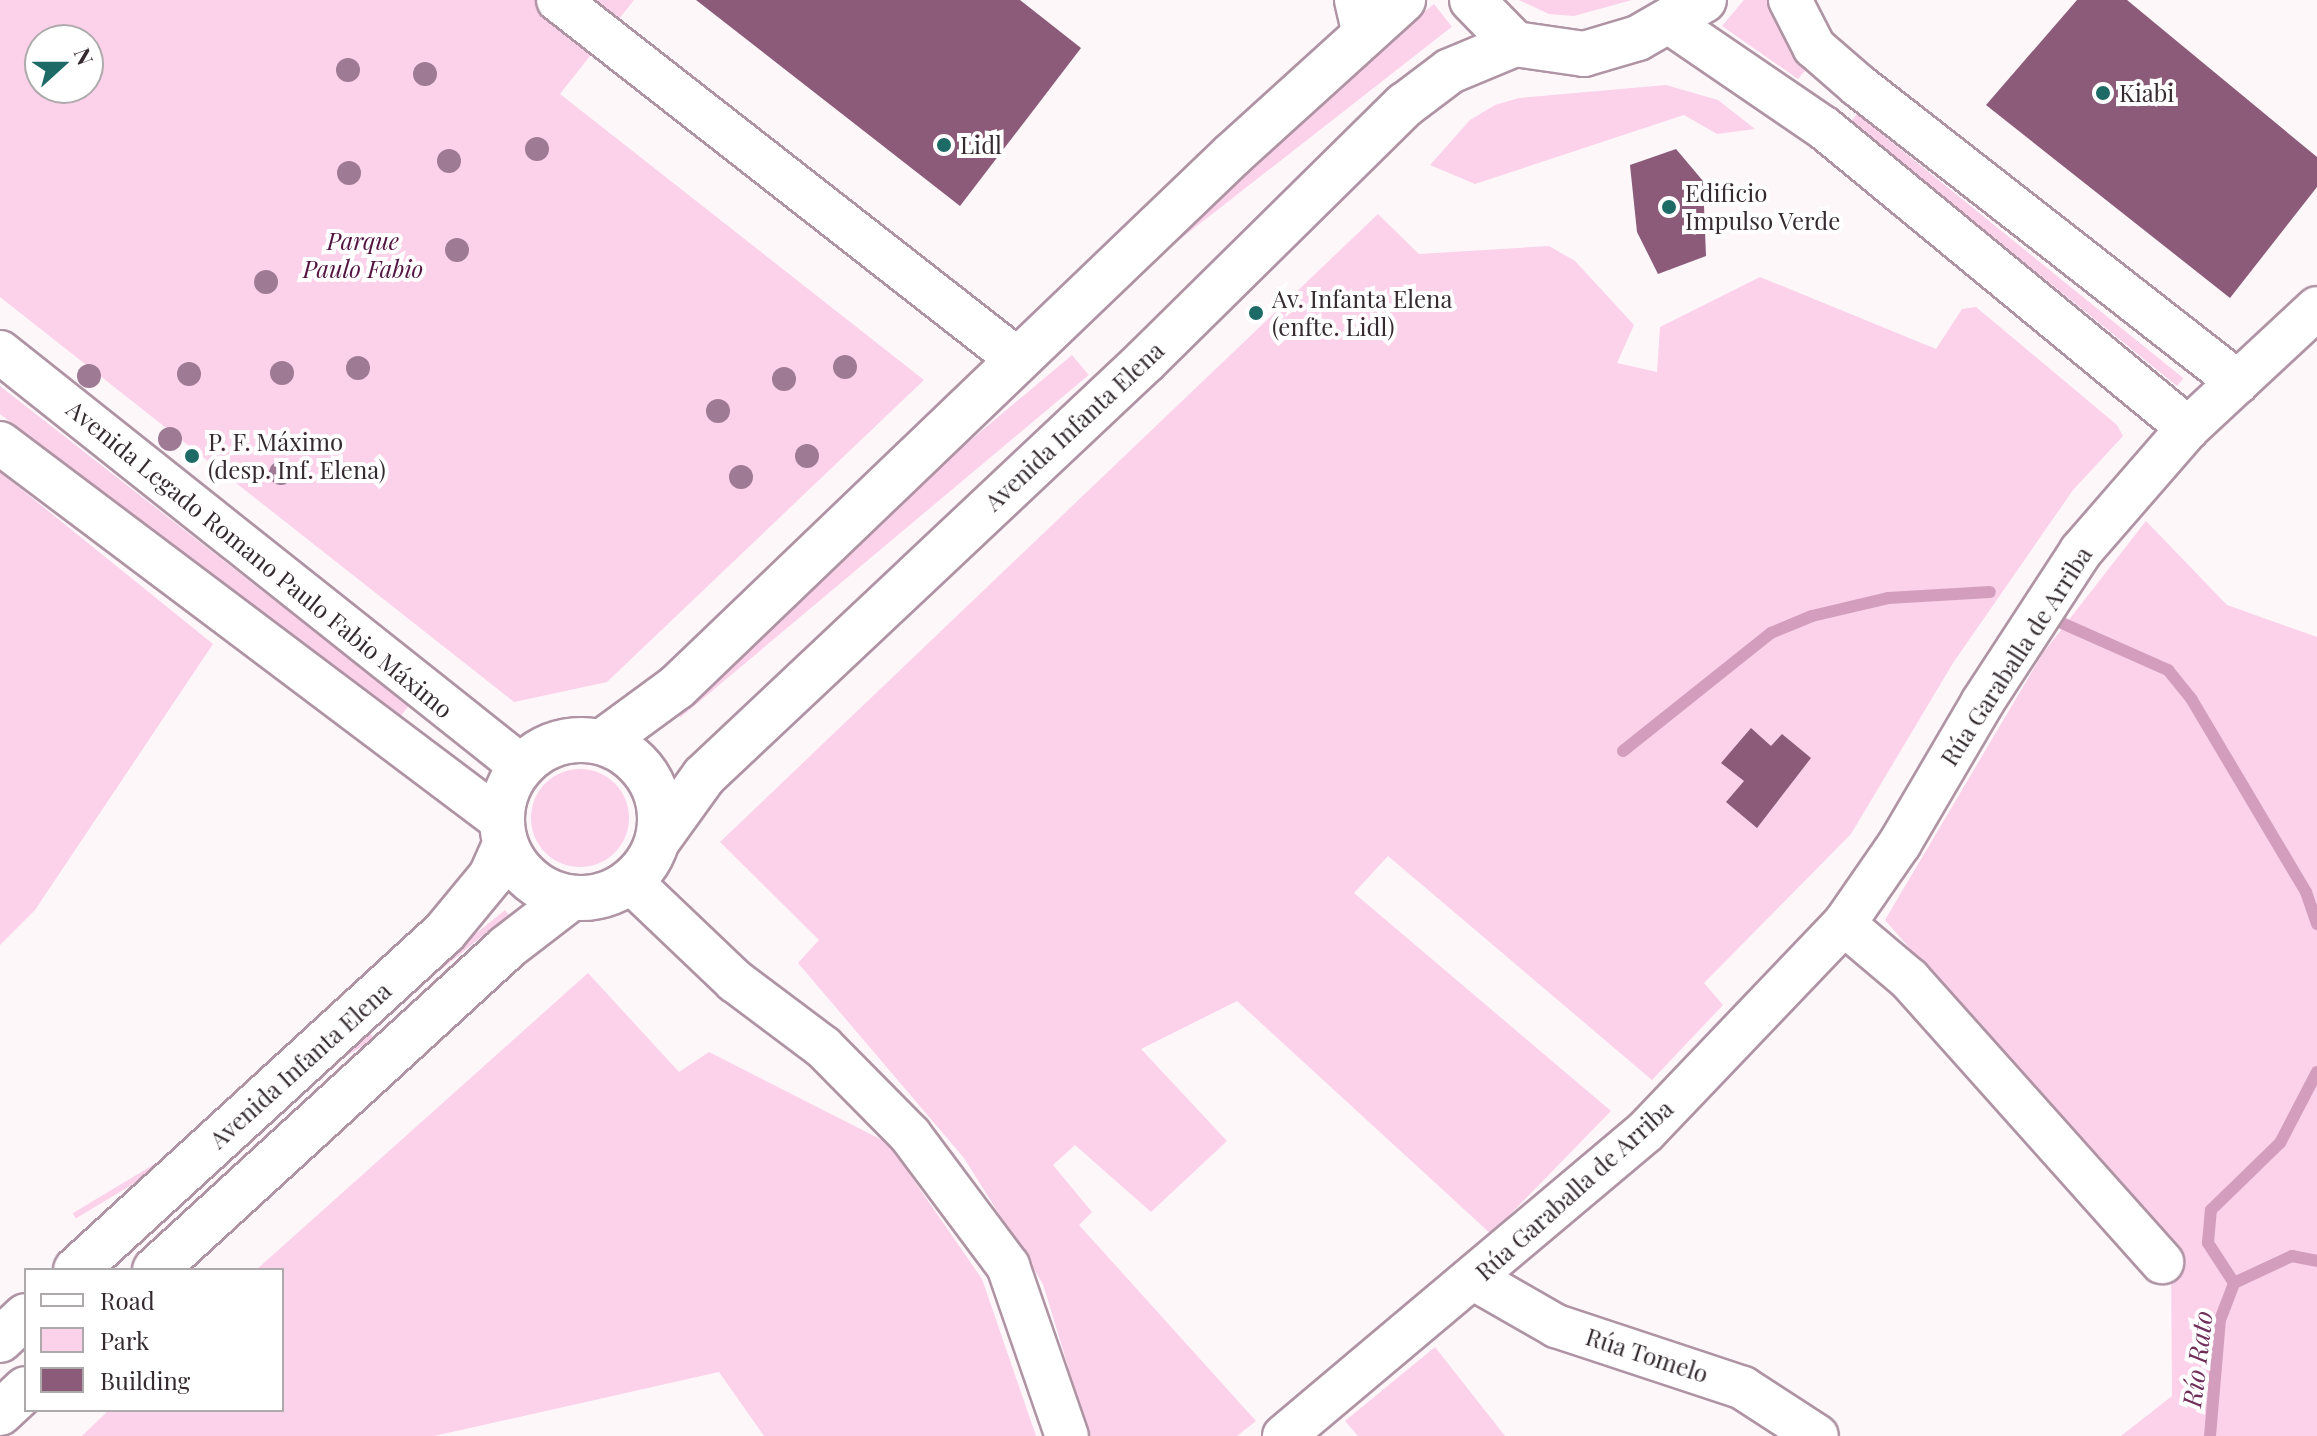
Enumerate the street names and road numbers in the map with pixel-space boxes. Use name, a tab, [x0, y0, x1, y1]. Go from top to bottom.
street label: Avenida Infanta Elena	[978, 335, 1170, 517]
street label: Avenida Legado Romano Paulo Fabio Máximo	[61, 394, 459, 724]
street label: Rúa Garaballa de Arriba	[1934, 540, 2098, 772]
street label: Avenida Infanta Elena	[203, 976, 397, 1154]
street label: Rúa Garaballa de Arriba	[1469, 1093, 1679, 1287]
street label: Rúa Tomelo	[1582, 1322, 1712, 1388]

